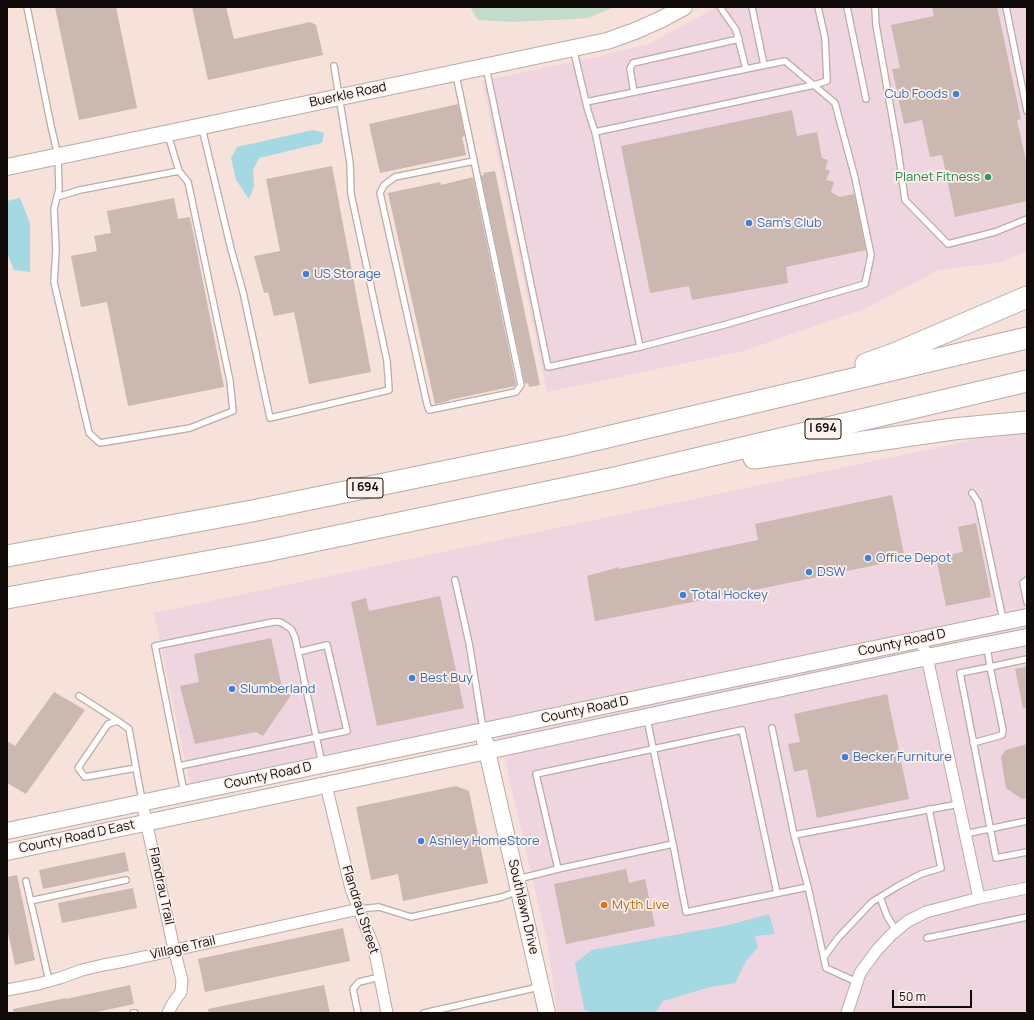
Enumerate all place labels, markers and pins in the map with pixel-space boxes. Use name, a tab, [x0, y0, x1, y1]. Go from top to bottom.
place label: Cub Foods	[884, 86, 948, 102]
marker: Cub Foods	[951, 89, 961, 99]
place label: Planet Fitness	[895, 169, 980, 185]
marker: Planet Fitness	[983, 172, 993, 182]
place label: Sam's Club	[757, 215, 822, 231]
marker: Sam's Club	[744, 218, 754, 228]
place label: US Storage	[314, 266, 381, 282]
marker: US Storage	[301, 269, 311, 279]
place label: Office Depot	[876, 550, 951, 566]
marker: Office Depot	[863, 553, 873, 563]
place label: DSW	[817, 564, 846, 580]
marker: DSW	[804, 567, 814, 577]
place label: Total Hockey	[691, 587, 768, 603]
marker: Total Hockey	[678, 590, 688, 600]
place label: Best Buy	[420, 670, 473, 686]
marker: Best Buy	[407, 673, 417, 683]
place label: Slumberland	[240, 681, 315, 697]
marker: Slumberland	[227, 684, 237, 694]
place label: Becker Furniture	[853, 749, 952, 765]
marker: Becker Furniture	[840, 752, 850, 762]
place label: Ashley HomeStore	[429, 833, 540, 849]
marker: Ashley HomeStore	[416, 836, 426, 846]
place label: Myth Live	[612, 897, 669, 913]
marker: Myth Live	[599, 900, 609, 910]

